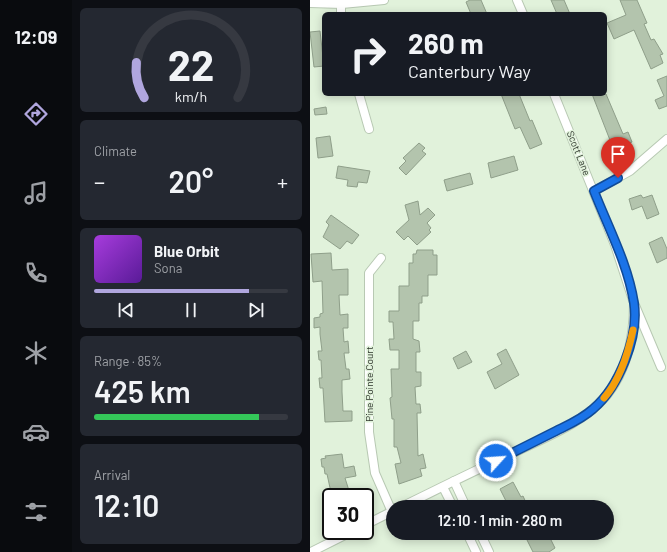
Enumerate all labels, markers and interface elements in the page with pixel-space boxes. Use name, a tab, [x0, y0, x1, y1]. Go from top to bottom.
text: 12:09	[15, 26, 57, 48]
text: 260 m	[408, 26, 484, 60]
icon: right	[342, 28, 394, 80]
text: 22	[168, 39, 214, 89]
text: Canterbury Way	[408, 60, 531, 82]
text: km/h	[175, 88, 207, 105]
icon: directions	[22, 100, 50, 128]
street label: Scott Lane	[565, 129, 593, 177]
pin	[601, 137, 635, 178]
text: Climate	[94, 143, 137, 159]
icon: arrive	[607, 143, 629, 165]
text: 20°	[169, 163, 213, 199]
text: −	[94, 168, 105, 194]
text: +	[277, 168, 288, 194]
icon: music	[22, 179, 50, 207]
text: Blue Orbit	[154, 242, 219, 260]
icon: phone	[22, 259, 50, 287]
text: Sona	[154, 260, 182, 276]
icon: previous	[115, 299, 137, 321]
icon: pause	[180, 299, 202, 321]
icon: next	[245, 299, 267, 321]
icon: climate	[22, 339, 50, 367]
street label: Pine Pointe Court	[363, 346, 375, 422]
text: Range · 85%	[94, 353, 162, 369]
text: 425 km	[94, 373, 191, 409]
icon: car	[22, 418, 50, 446]
position arrow	[475, 440, 517, 482]
text: Arrival	[94, 467, 130, 483]
text: 12:10	[94, 487, 159, 523]
speed limit sign: 30	[322, 488, 374, 540]
icon: filters	[22, 498, 50, 526]
text: 12:10 · 1 min · 280 m	[438, 511, 562, 529]

